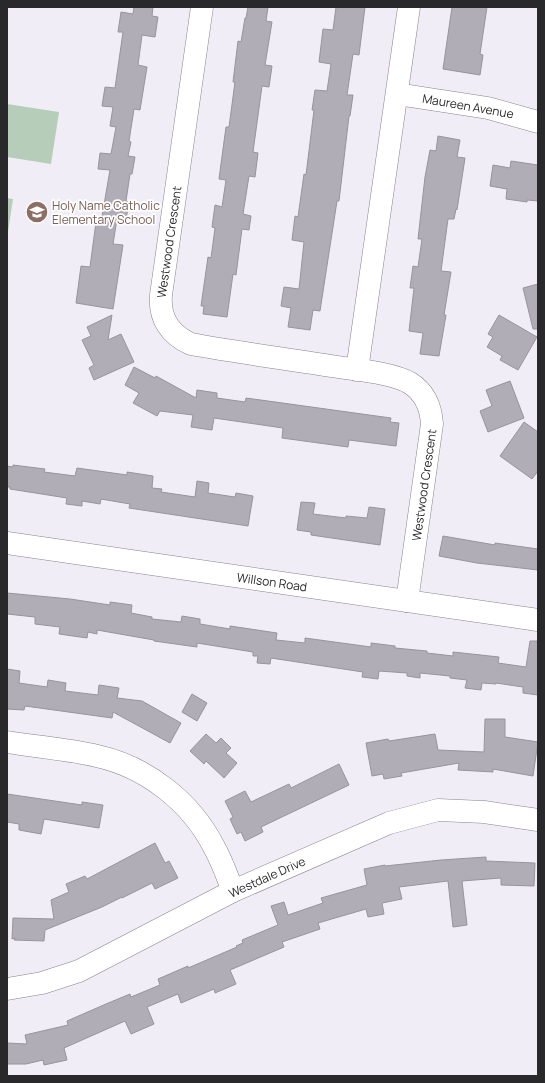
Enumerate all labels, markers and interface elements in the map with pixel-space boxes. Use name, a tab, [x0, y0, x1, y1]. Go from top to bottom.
street label: Maureen Avenue	[421, 90, 515, 122]
street label: Westwood Crescent	[153, 185, 185, 299]
place label: Holy Name Catholic Elementary School	[52, 197, 160, 228]
school or university icon: Holy Name Catholic Elementary School	[24, 199, 50, 225]
street label: Westwood Crescent	[408, 428, 440, 542]
street label: Willson Road	[236, 569, 308, 595]
street label: Westdale Drive	[226, 852, 308, 902]

